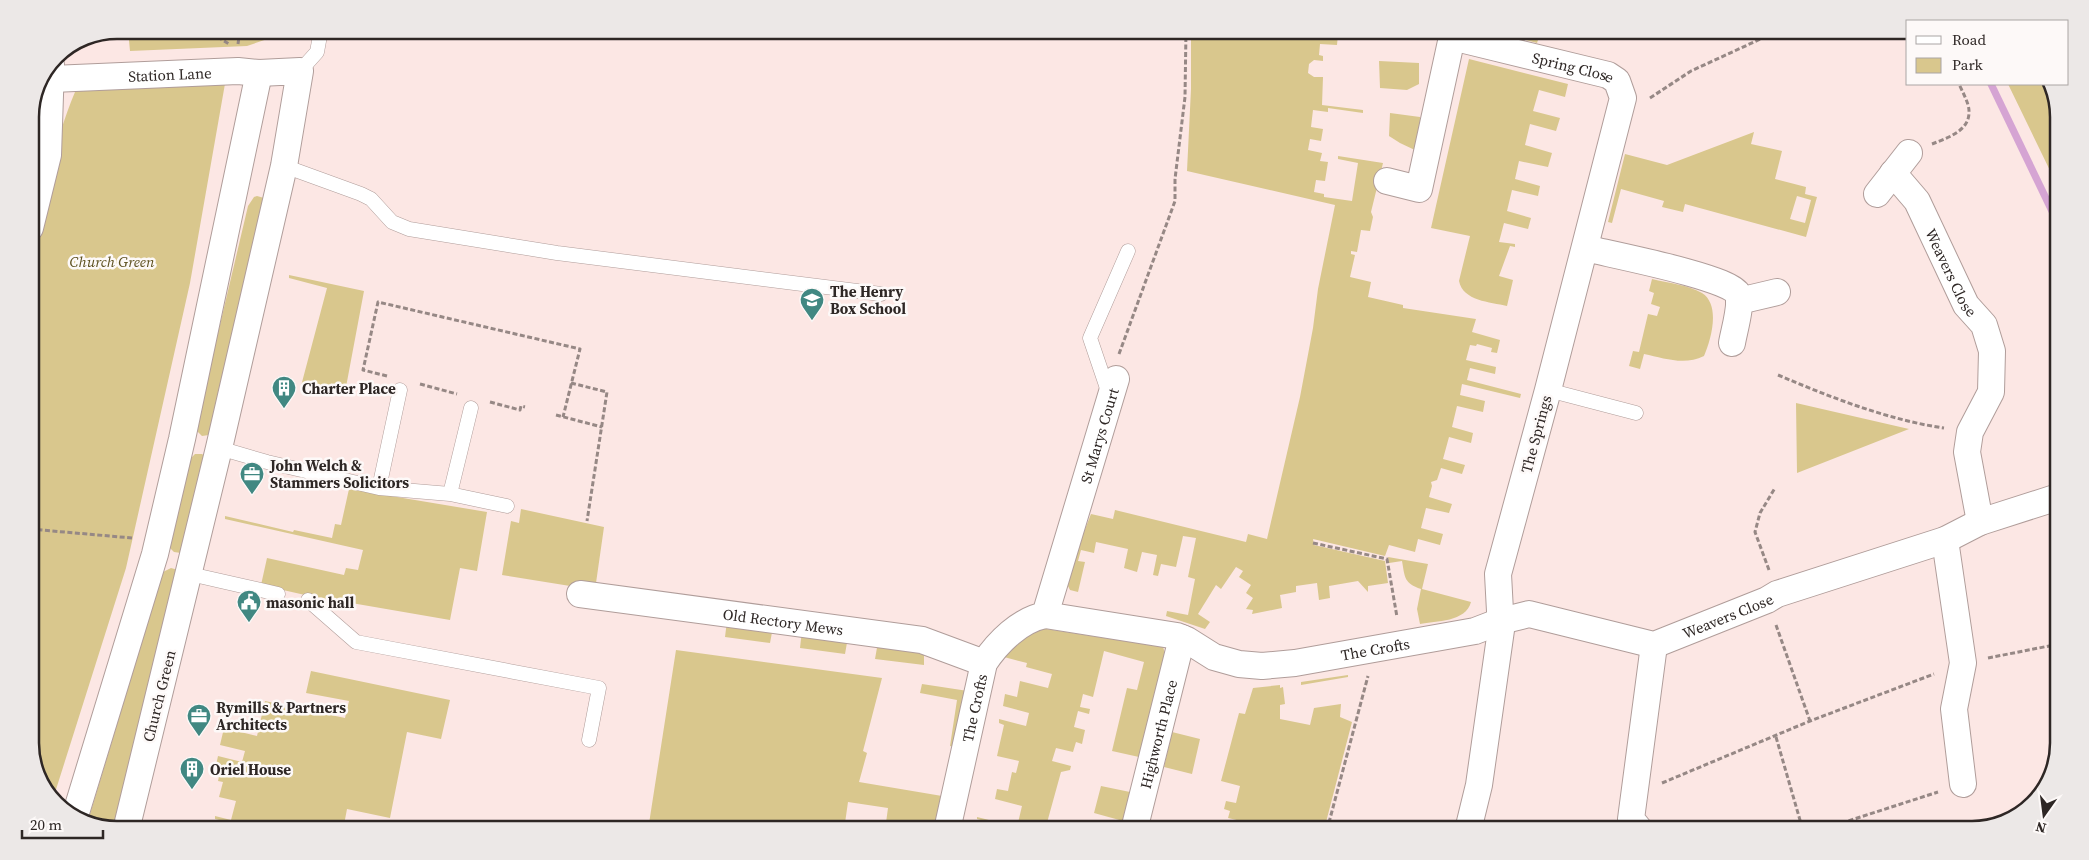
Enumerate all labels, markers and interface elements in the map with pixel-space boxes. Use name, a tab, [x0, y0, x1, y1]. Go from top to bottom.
legend	[1906, 20, 2069, 85]
text: Road	[1952, 29, 1986, 50]
street label: Spring Close	[1530, 46, 1619, 87]
text: Park	[1952, 54, 1984, 75]
street label: Station Lane	[128, 62, 212, 86]
street label: Weavers Close	[1921, 225, 1982, 321]
park label: Church Green	[70, 251, 155, 272]
place label: The Henry Box School	[830, 281, 906, 319]
school or university icon: The Henry Box School	[799, 287, 825, 321]
building icon: Charter Place	[271, 375, 297, 409]
place label: Charter Place	[302, 378, 396, 399]
street label: St Marys Court	[1075, 385, 1123, 486]
street label: The Springs	[1516, 393, 1556, 475]
place label: John Welch & Stammers Solicitors	[269, 455, 409, 493]
office icon: John Welch & Stammers Solicitors	[239, 461, 265, 495]
street label: Weavers Close	[1679, 588, 1777, 643]
public building icon: masonic hall	[236, 589, 262, 623]
place label: masonic hall	[266, 592, 355, 613]
street label: Old Rectory Mews	[722, 603, 845, 640]
street label: The Crofts	[1339, 632, 1411, 665]
street label: Church Green	[137, 648, 181, 744]
street label: The Crofts	[956, 672, 992, 744]
street label: Highworth Place	[1134, 677, 1182, 791]
place label: Rymills & Partners Architects	[216, 697, 346, 735]
office icon: Rymills & Partners Architects	[186, 703, 212, 737]
building icon: Oriel House	[179, 756, 205, 790]
place label: Oriel House	[210, 759, 291, 780]
north arrow	[2019, 790, 2069, 840]
scale bar	[22, 808, 104, 840]
text: 20 m	[30, 814, 62, 835]
text: N	[2033, 817, 2048, 839]

